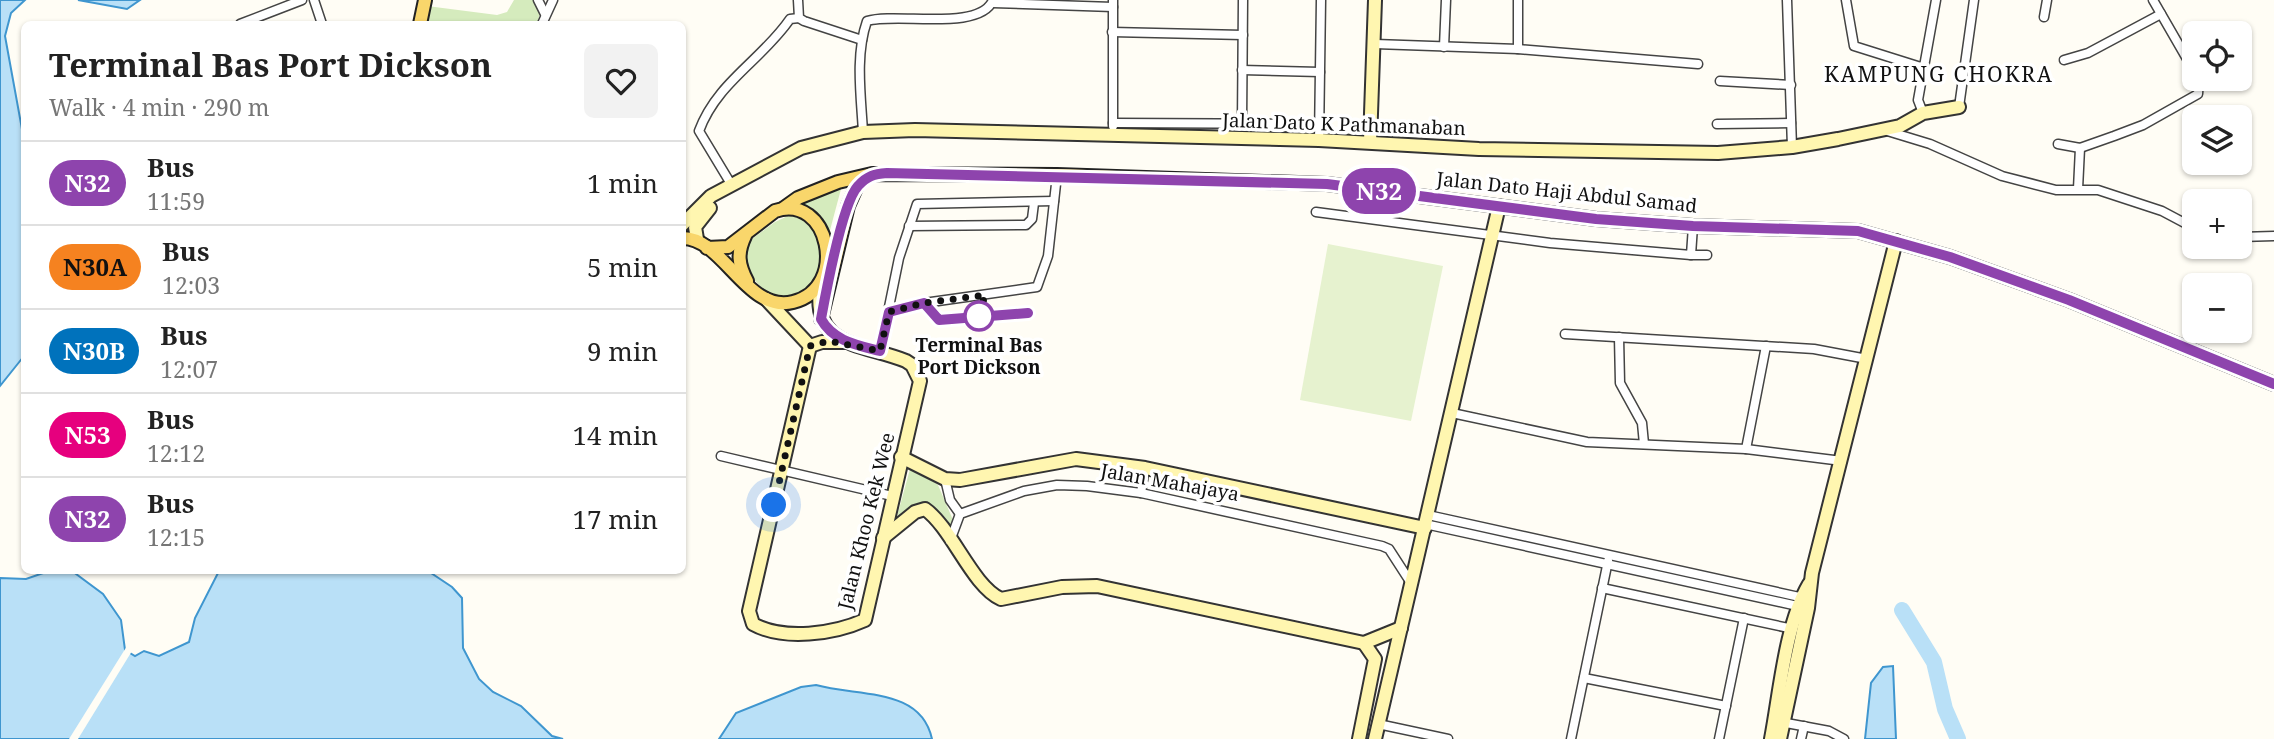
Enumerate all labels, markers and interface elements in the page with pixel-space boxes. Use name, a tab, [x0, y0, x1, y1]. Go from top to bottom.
map controls	[2182, 21, 2252, 343]
button: locate	[2182, 21, 2252, 91]
text: Terminal Bas Port Dickson	[49, 42, 492, 87]
button: heart	[584, 44, 658, 118]
district label: KAMPUNG CHOKRA	[1824, 60, 2054, 88]
text: Walk · 4 min · 290 m	[49, 91, 269, 123]
button: layers	[2182, 105, 2252, 175]
street label: Jalan Dato K Pathmanaban	[1221, 107, 1466, 141]
text: Bus	[147, 149, 194, 185]
text: 1 min	[587, 165, 658, 201]
street label: Jalan Dato Haji Abdul Samad	[1434, 165, 1699, 219]
text: N32	[64, 166, 111, 199]
line badge: N32	[1339, 168, 1419, 214]
text: N32	[1356, 174, 1402, 207]
text: 11:59	[147, 185, 205, 217]
button: +	[2182, 189, 2252, 259]
text: Bus	[162, 233, 209, 269]
text: 5 min	[587, 249, 658, 285]
text: N30A	[63, 250, 127, 283]
text: 12:03	[162, 269, 220, 301]
button: −	[2182, 273, 2252, 343]
marker: Terminal Bas Port Dickson	[964, 301, 994, 331]
text: Bus	[160, 317, 208, 353]
place label: Terminal Bas Port Dickson	[916, 332, 1042, 380]
text: 9 min	[587, 333, 658, 369]
text: N30B	[63, 334, 125, 367]
text: 12:07	[160, 353, 218, 385]
text: Bus	[147, 401, 194, 437]
text: 14 min	[573, 417, 658, 453]
text: N53	[64, 418, 111, 451]
street label: Jalan Khoo Kek Wee	[831, 430, 901, 613]
text: 12:12	[147, 437, 205, 469]
street label: Jalan Mahajaya	[1098, 457, 1241, 507]
text: Bus	[147, 485, 194, 521]
your location	[756, 487, 791, 522]
text: 17 min	[573, 501, 658, 537]
text: N32	[64, 502, 111, 535]
text: 12:15	[147, 521, 205, 553]

